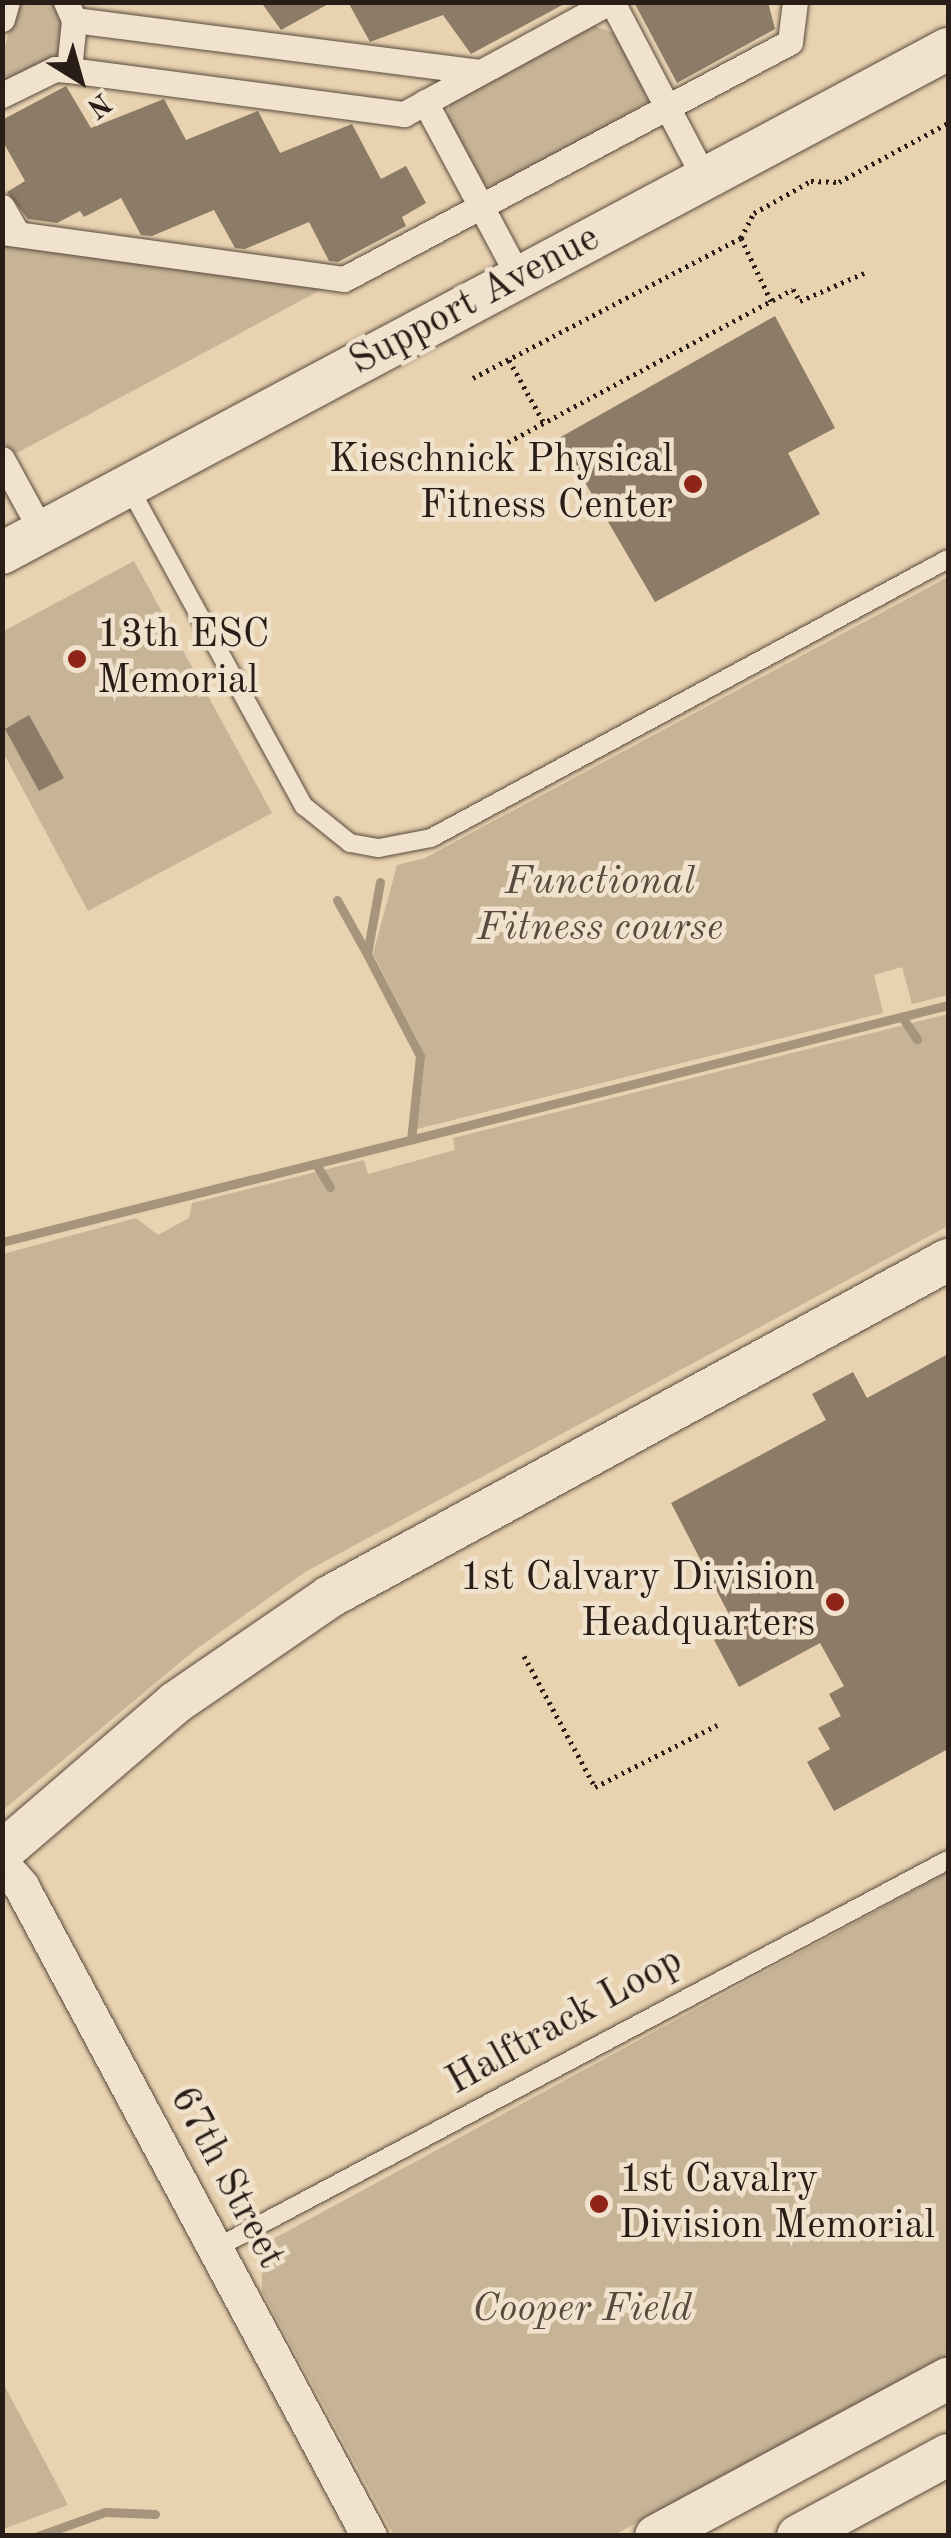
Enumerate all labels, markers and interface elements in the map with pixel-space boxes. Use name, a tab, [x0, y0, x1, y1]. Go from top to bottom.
north arrow	[30, 30, 130, 130]
text: N	[81, 86, 115, 122]
street label: Support Avenue	[342, 215, 608, 387]
place label: Kieschnick Physical Fitness Center	[329, 437, 673, 531]
marker: Kieschnick Physical Fitness Center	[682, 473, 704, 495]
place label: 13th ESC Memorial	[97, 612, 270, 706]
marker: 13th ESC Memorial	[66, 648, 88, 670]
park label: Functional Fitness course	[477, 859, 723, 953]
place label: 1st Calvary Division Headquarters	[460, 1555, 815, 1649]
marker: 1st Calvary Division Headquarters	[824, 1591, 846, 1613]
street label: Halftrack Loop	[439, 1937, 691, 2107]
street label: 67th Street	[158, 2079, 294, 2277]
place label: 1st Cavalry Division Memorial	[619, 2157, 935, 2251]
marker: 1st Cavalry Division Memorial	[588, 2193, 610, 2215]
park label: Cooper Field	[472, 2286, 692, 2334]

